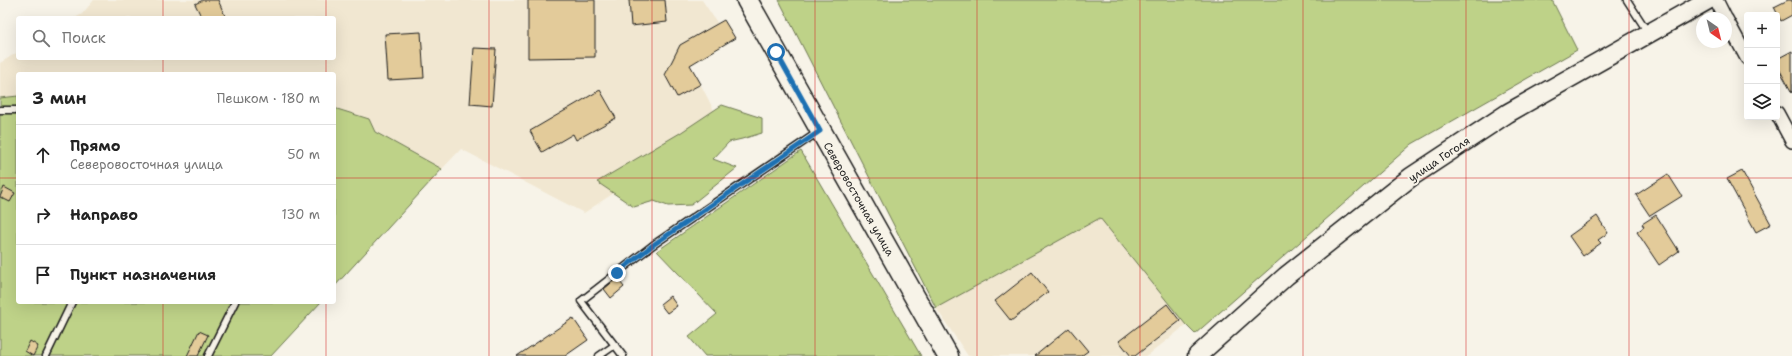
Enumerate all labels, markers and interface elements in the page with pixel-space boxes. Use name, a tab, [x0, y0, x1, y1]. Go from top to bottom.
north arrow	[1696, 12, 1732, 48]
map controls	[1744, 12, 1780, 120]
button: +	[1744, 12, 1780, 48]
search box	[16, 16, 336, 60]
icon: search	[30, 27, 52, 49]
text: Поиск	[62, 28, 106, 48]
route start	[767, 43, 785, 61]
button: −	[1744, 48, 1780, 84]
button: layers	[1744, 84, 1780, 120]
text: 3 мин	[32, 87, 87, 109]
text: Пешком · 180 m	[217, 90, 320, 107]
street label: улица Гоголя	[1406, 133, 1473, 185]
text: Прямо	[70, 136, 120, 156]
street label: Северовосточная улица	[820, 139, 897, 259]
icon: ahead	[32, 144, 54, 166]
text: 50 m	[287, 146, 320, 163]
text: Северовосточная улица	[70, 156, 223, 173]
icon: right	[32, 204, 54, 226]
text: Направо	[70, 205, 138, 225]
text: 130 m	[282, 206, 320, 223]
icon: arrive	[32, 264, 54, 286]
route end	[608, 264, 626, 282]
text: Пункт назначения	[70, 265, 216, 285]

